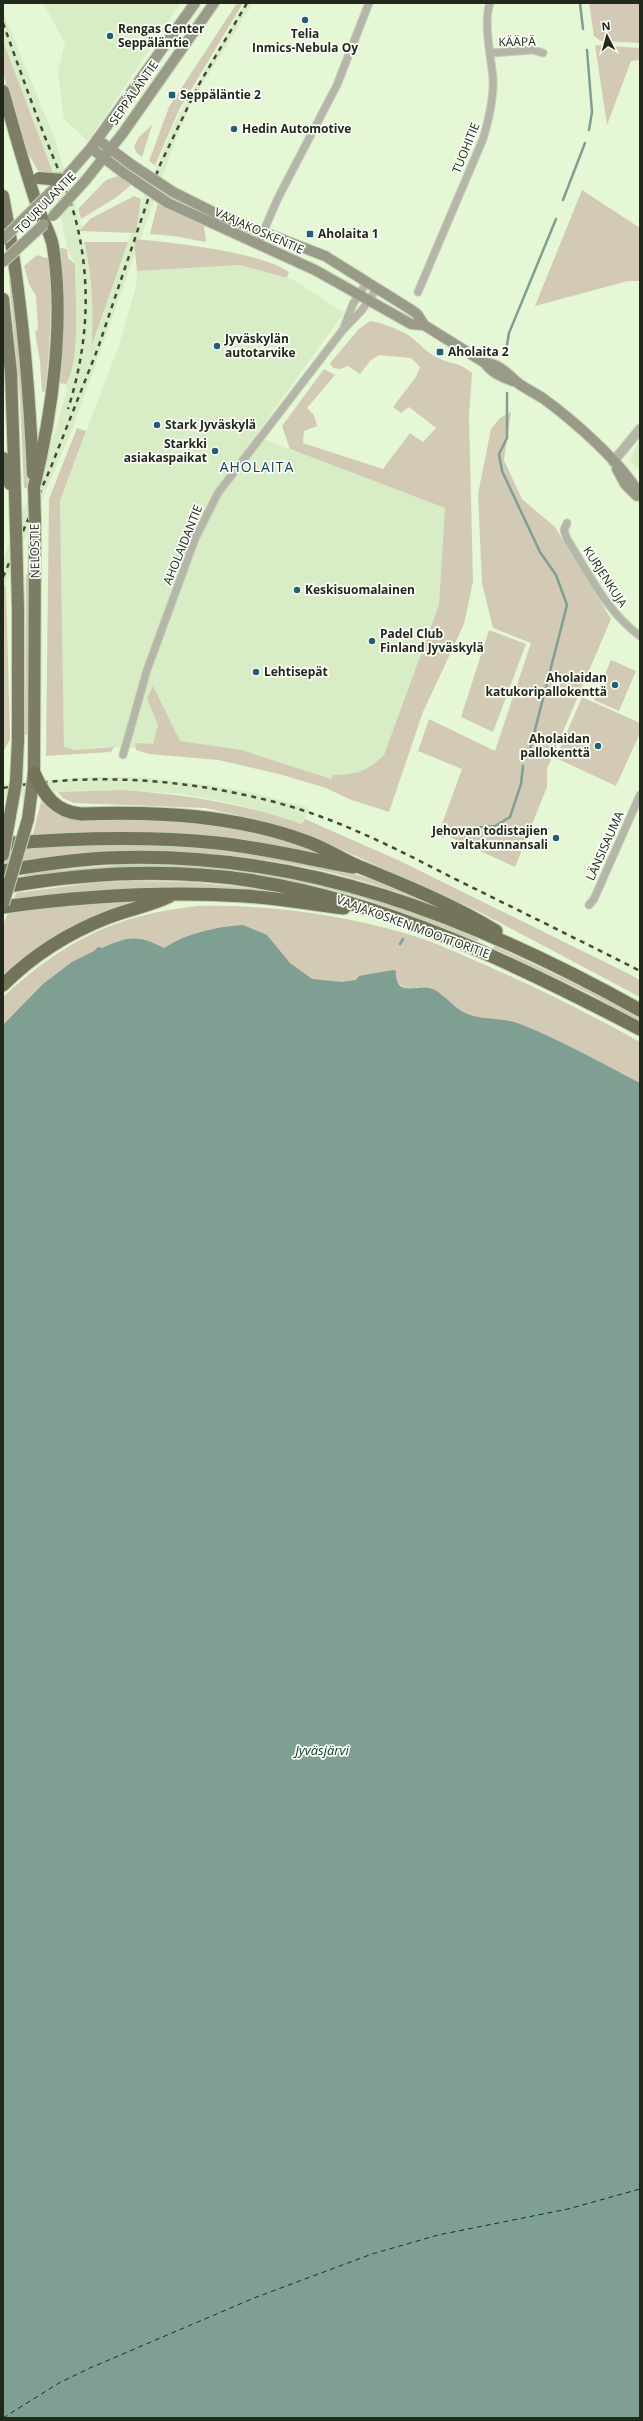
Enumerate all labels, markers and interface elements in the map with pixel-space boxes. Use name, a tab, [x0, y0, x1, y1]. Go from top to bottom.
marker: Telia Inmics-Nebula Oy	[300, 15, 310, 25]
north arrow	[587, 16, 627, 56]
text: N	[601, 18, 611, 33]
place label: Rengas Center Seppäläntie	[118, 20, 205, 51]
place label: Telia Inmics-Nebula Oy	[252, 25, 358, 56]
marker: Rengas Center Seppäläntie	[105, 31, 115, 41]
street label: KÄÄPÄ	[498, 33, 536, 50]
street label: SEPPÄLÄNTIE	[105, 57, 162, 128]
place label: Seppäläntie 2	[180, 86, 261, 103]
marker: Seppäläntie 2	[167, 90, 177, 100]
place label: Hedin Automotive	[242, 120, 351, 137]
street label: TUOHITIE	[448, 120, 483, 176]
marker: Hedin Automotive	[229, 124, 239, 134]
street label: TOURULANTIE	[12, 168, 80, 237]
street label: VAAJAKOSKENTIE	[212, 203, 307, 258]
place label: Aholaita 1	[318, 225, 379, 242]
marker: Aholaita 1	[305, 229, 315, 239]
place label: Jyväskylän autotarvike	[224, 330, 296, 361]
marker: Jyväskylän autotarvike	[212, 341, 222, 351]
place label: Aholaita 2	[448, 343, 509, 360]
marker: Aholaita 2	[435, 347, 445, 357]
place label: Stark Jyväskylä	[165, 416, 256, 433]
marker: Stark Jyväskylä	[152, 420, 162, 430]
place label: Starkki asiakaspaikat	[124, 435, 207, 466]
marker: Starkki asiakaspaikat	[210, 446, 220, 456]
district label: AHOLAITA	[220, 457, 294, 476]
street label: AHOLAIDANTIE	[159, 502, 206, 587]
street label: NELOSTIE	[26, 524, 43, 578]
street label: KURJENKUJA	[579, 543, 632, 611]
place label: Keskisuomalainen	[305, 581, 415, 598]
marker: Keskisuomalainen	[292, 585, 302, 595]
place label: Padel Club Finland Jyväskylä	[380, 625, 484, 656]
marker: Padel Club Finland Jyväskylä	[367, 636, 377, 646]
place label: Lehtisepät	[264, 663, 328, 680]
marker: Lehtisepät	[251, 667, 261, 677]
place label: Aholaidan katukoripallokenttä	[486, 669, 607, 700]
marker: Aholaidan katukoripallokenttä	[610, 680, 620, 690]
place label: Aholaidan pallokenttä	[520, 730, 590, 761]
marker: Aholaidan pallokenttä	[593, 741, 603, 751]
street label: LÄNSISAUMA	[582, 808, 628, 883]
place label: Jehovan todistajien valtakunnansali	[431, 822, 548, 853]
marker: Jehovan todistajien valtakunnansali	[551, 833, 561, 843]
street label: VAAJAKOSKEN MOOTTORITIE	[334, 891, 492, 962]
water label: Jyväsjärvi	[292, 1741, 349, 1759]

